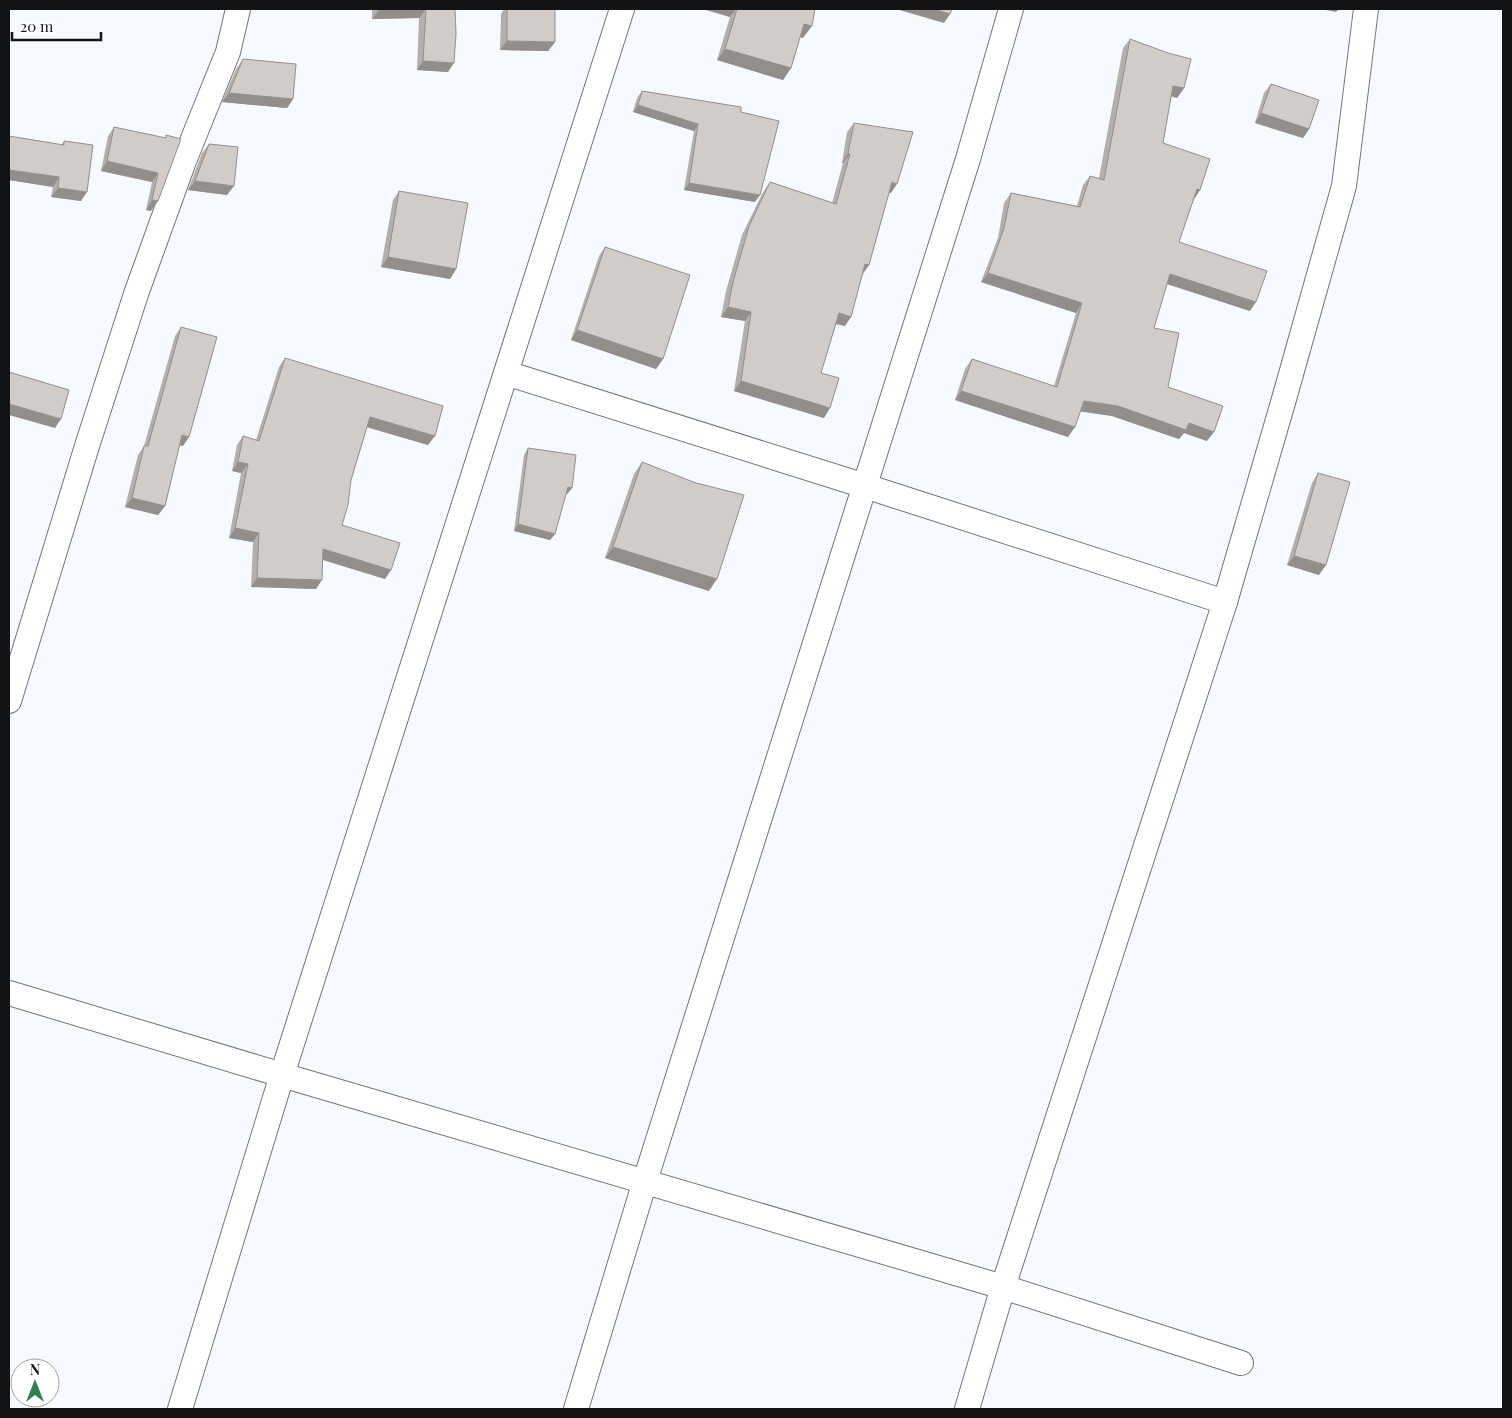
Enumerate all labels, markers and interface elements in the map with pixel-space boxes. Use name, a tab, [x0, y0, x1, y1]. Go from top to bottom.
scale bar	[12, 10, 101, 42]
text: 20 m	[20, 16, 54, 36]
north arrow	[10, 1358, 60, 1408]
text: N	[30, 1360, 40, 1379]

